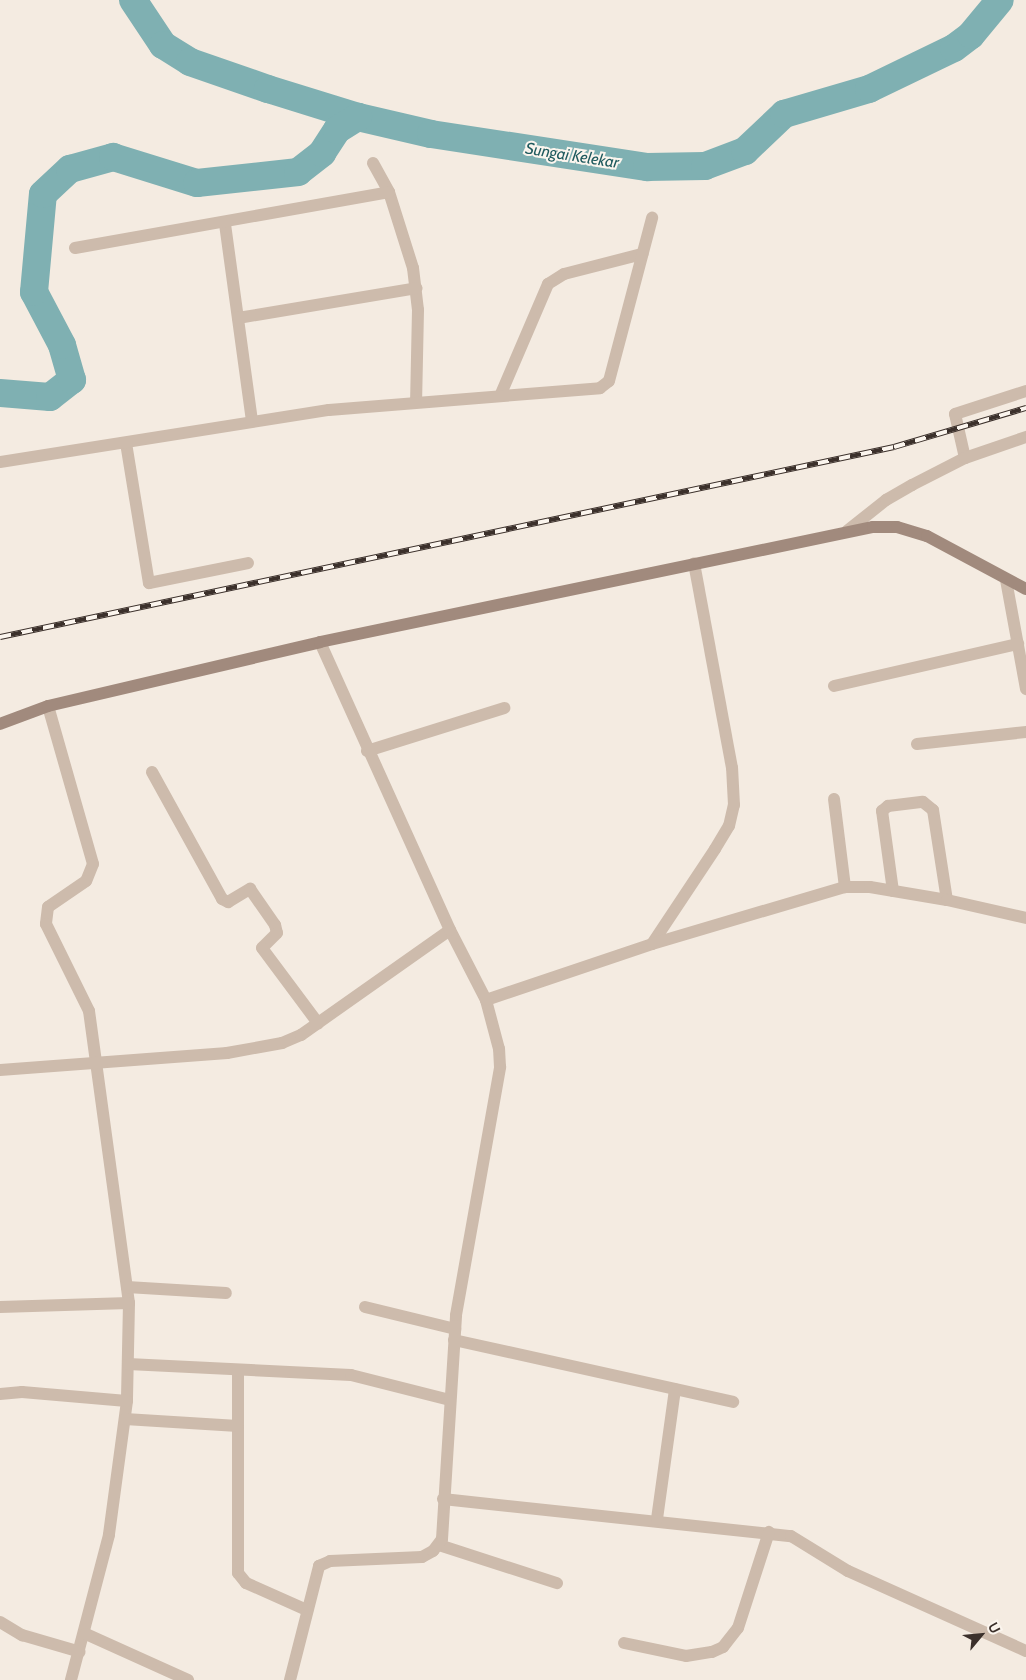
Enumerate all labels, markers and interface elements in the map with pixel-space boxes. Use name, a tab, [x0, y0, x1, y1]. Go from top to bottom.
water label: Sungai Kelekar	[524, 139, 620, 173]
north arrow	[956, 1610, 1006, 1660]
text: U	[984, 1619, 1005, 1637]

